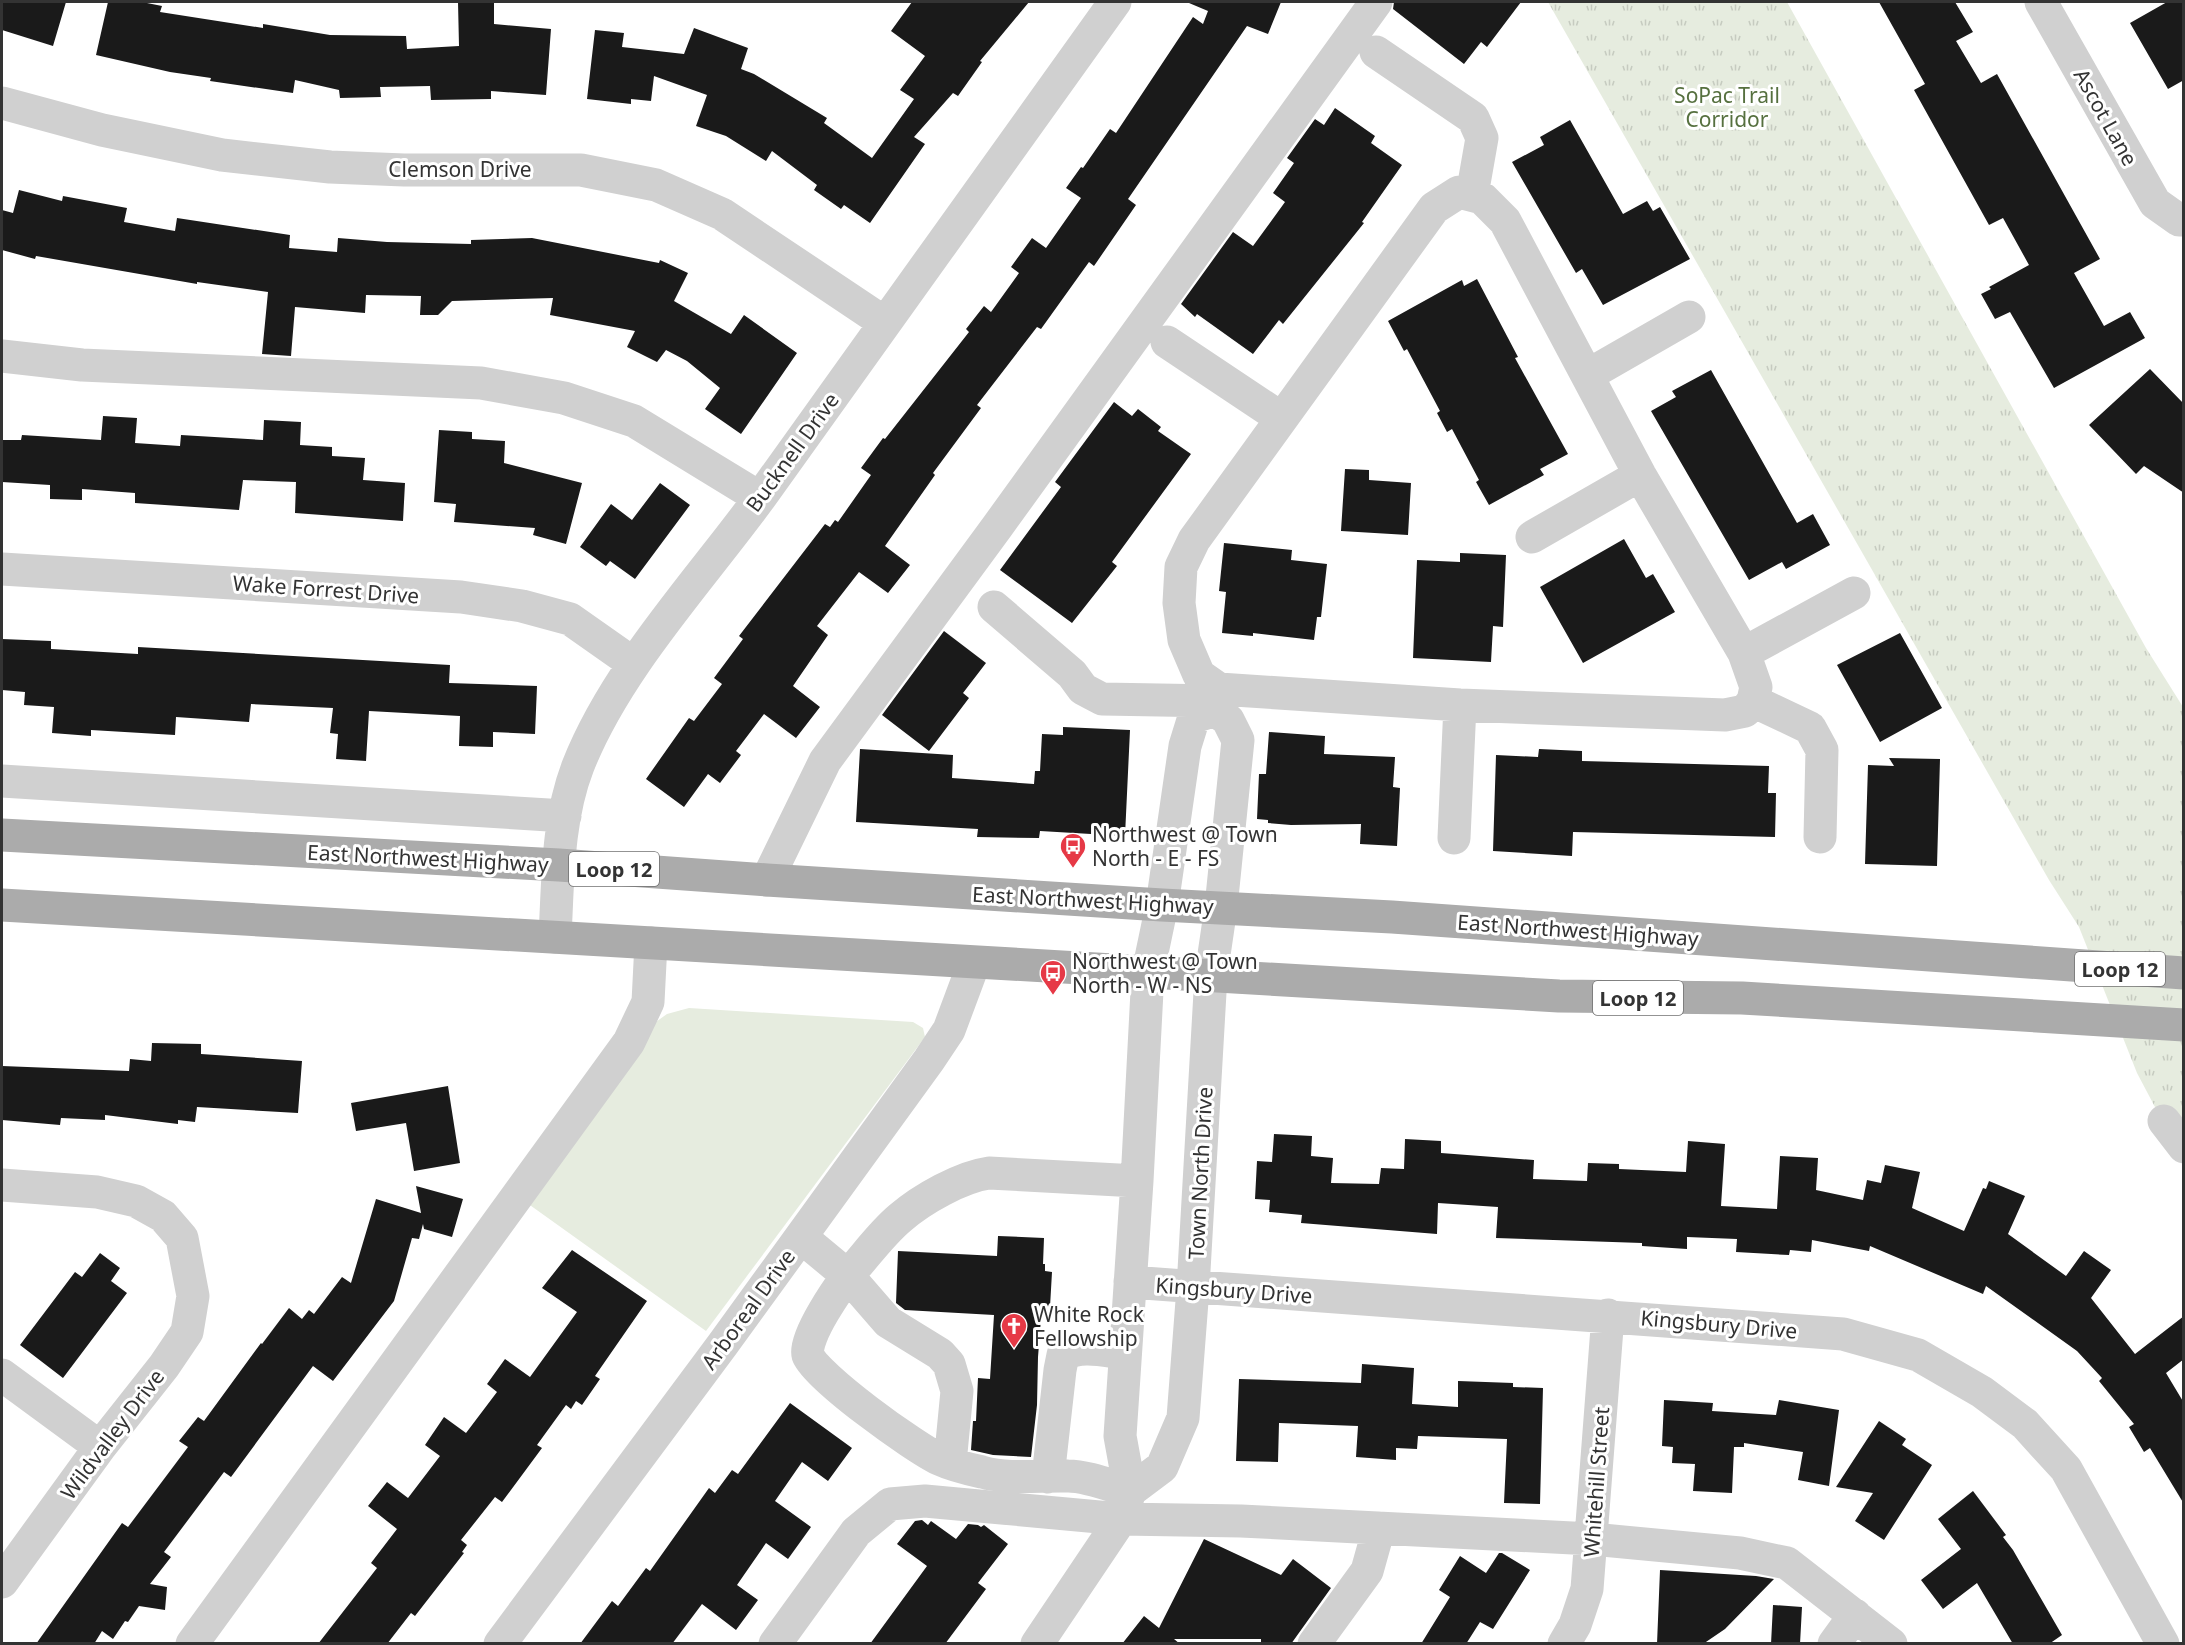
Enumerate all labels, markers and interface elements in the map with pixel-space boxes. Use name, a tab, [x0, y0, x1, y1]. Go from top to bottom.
street label: Ascot Lane	[2068, 63, 2144, 171]
park label: SoPac Trail Corridor	[1674, 81, 1780, 133]
street label: Clemson Drive	[388, 155, 532, 183]
street label: Bucknell Drive	[739, 387, 845, 517]
street label: Wake Forrest Drive	[232, 569, 420, 609]
place label: Northwest @ Town North - E - FS	[1092, 820, 1278, 872]
bus stop icon: Northwest @ Town North - E - FS	[1058, 831, 1088, 869]
street label: East Northwest Highway	[307, 838, 550, 878]
road number: Loop 12	[569, 852, 659, 886]
street label: East Northwest Highway	[972, 880, 1215, 920]
street label: East Northwest Highway	[1456, 908, 1700, 952]
place label: Northwest @ Town North - W - NS	[1072, 947, 1258, 999]
road number: Loop 12	[2075, 952, 2165, 986]
bus stop icon: Northwest @ Town North - W - NS	[1038, 958, 1068, 996]
road number: Loop 12	[1593, 981, 1683, 1015]
street label: Town North Drive	[1181, 1086, 1219, 1260]
street label: Arboreal Drive	[695, 1243, 801, 1375]
street label: Kingsbury Drive	[1155, 1271, 1313, 1309]
place label: White Rock Fellowship	[1034, 1300, 1145, 1352]
street label: Kingsbury Drive	[1640, 1303, 1798, 1345]
church icon: White Rock Fellowship	[999, 1311, 1029, 1349]
street label: Wildvalley Drive	[54, 1363, 170, 1505]
street label: Whitehill Street	[1577, 1405, 1615, 1558]

